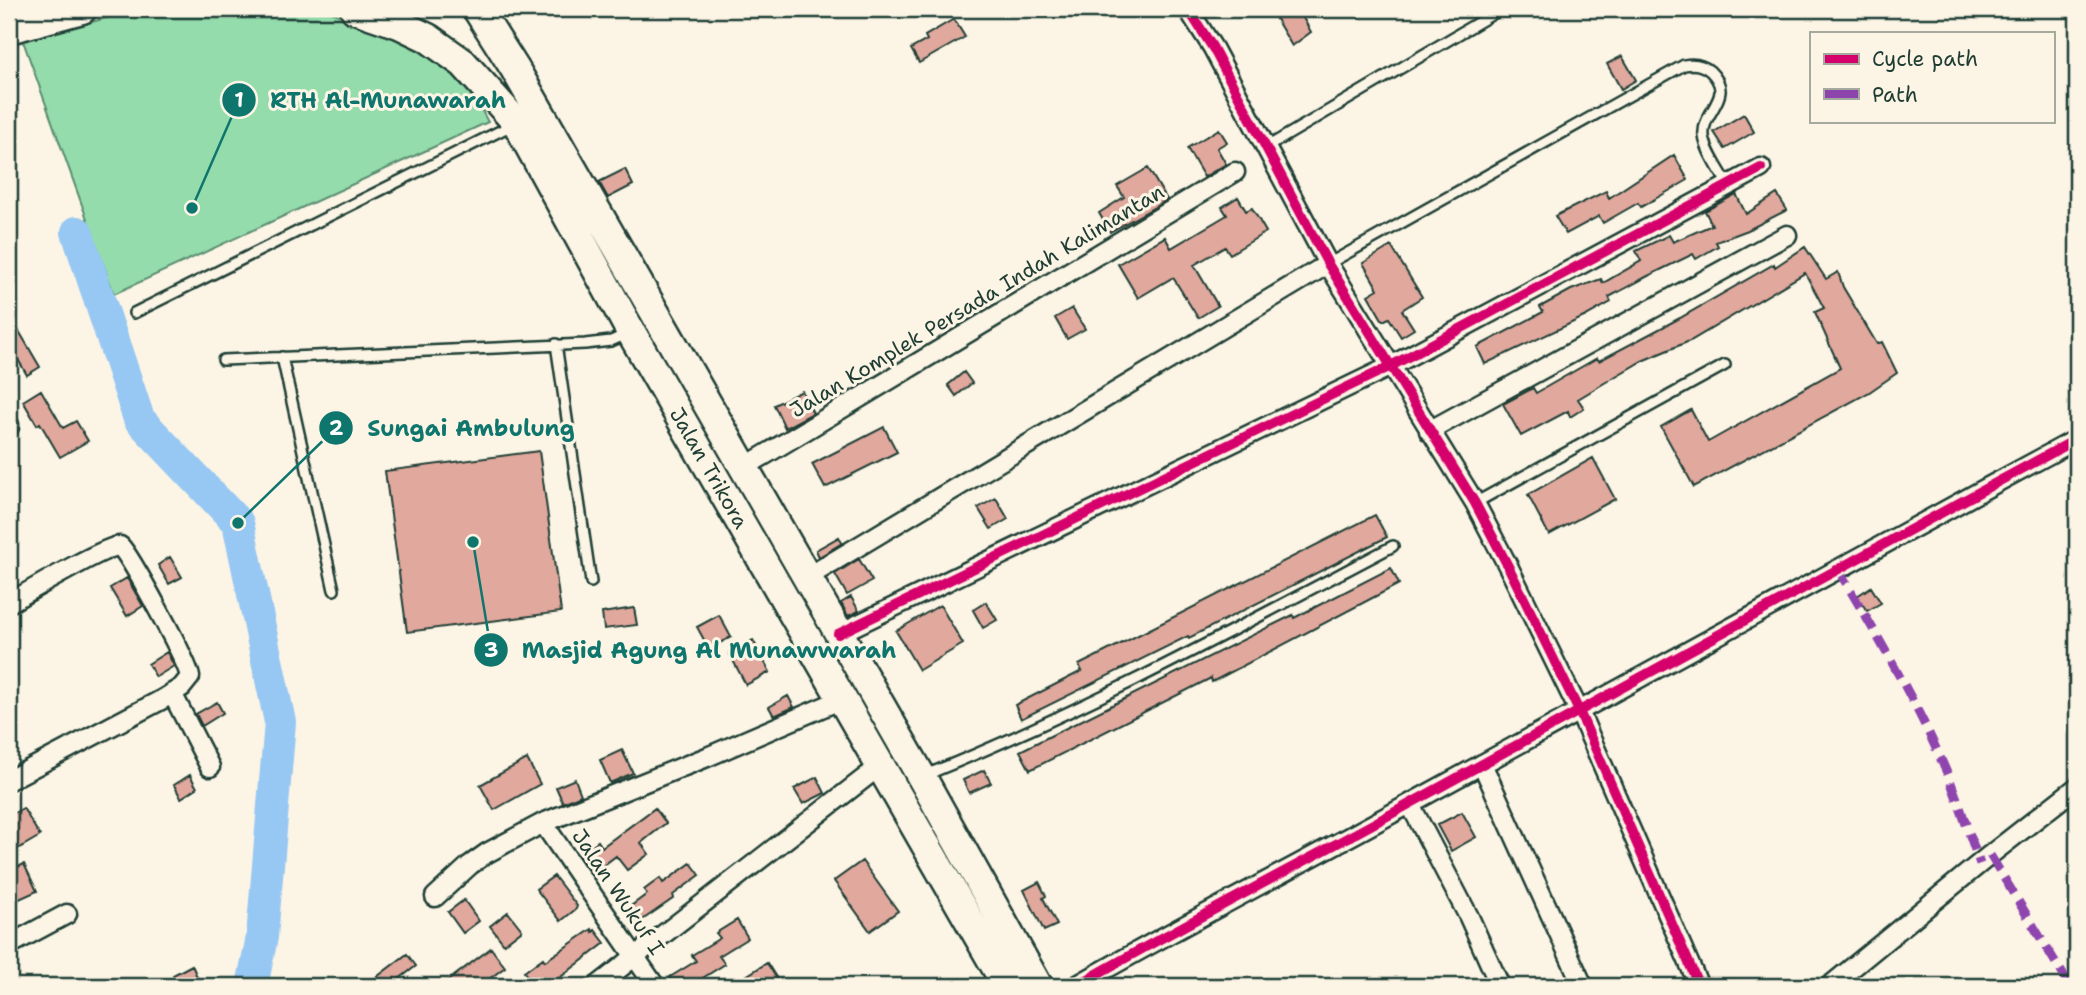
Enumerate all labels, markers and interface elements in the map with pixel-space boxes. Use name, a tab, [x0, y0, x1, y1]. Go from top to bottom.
legend	[1810, 32, 2054, 122]
text: Cycle path	[1872, 45, 1978, 73]
callout: RTH Al-Munawarah	[221, 78, 521, 122]
text: Path	[1872, 81, 1918, 109]
text: RTH Al-Munawarah	[270, 85, 506, 115]
text: 1	[234, 86, 244, 114]
street label: Jalan Komplek Persada Indah Kalimantan	[785, 178, 1169, 424]
street label: Jalan Trikora	[663, 402, 755, 534]
callout: Sungai Ambulung	[319, 406, 589, 450]
text: Sungai Ambulung	[367, 413, 575, 443]
text: 2	[329, 414, 344, 442]
callout: Masjid Agung Al Munawwarah	[473, 628, 911, 672]
text: Masjid Agung Al Munawwarah	[522, 635, 896, 665]
text: 3	[484, 636, 498, 664]
street label: Jalan Wukuf I	[565, 823, 671, 961]

